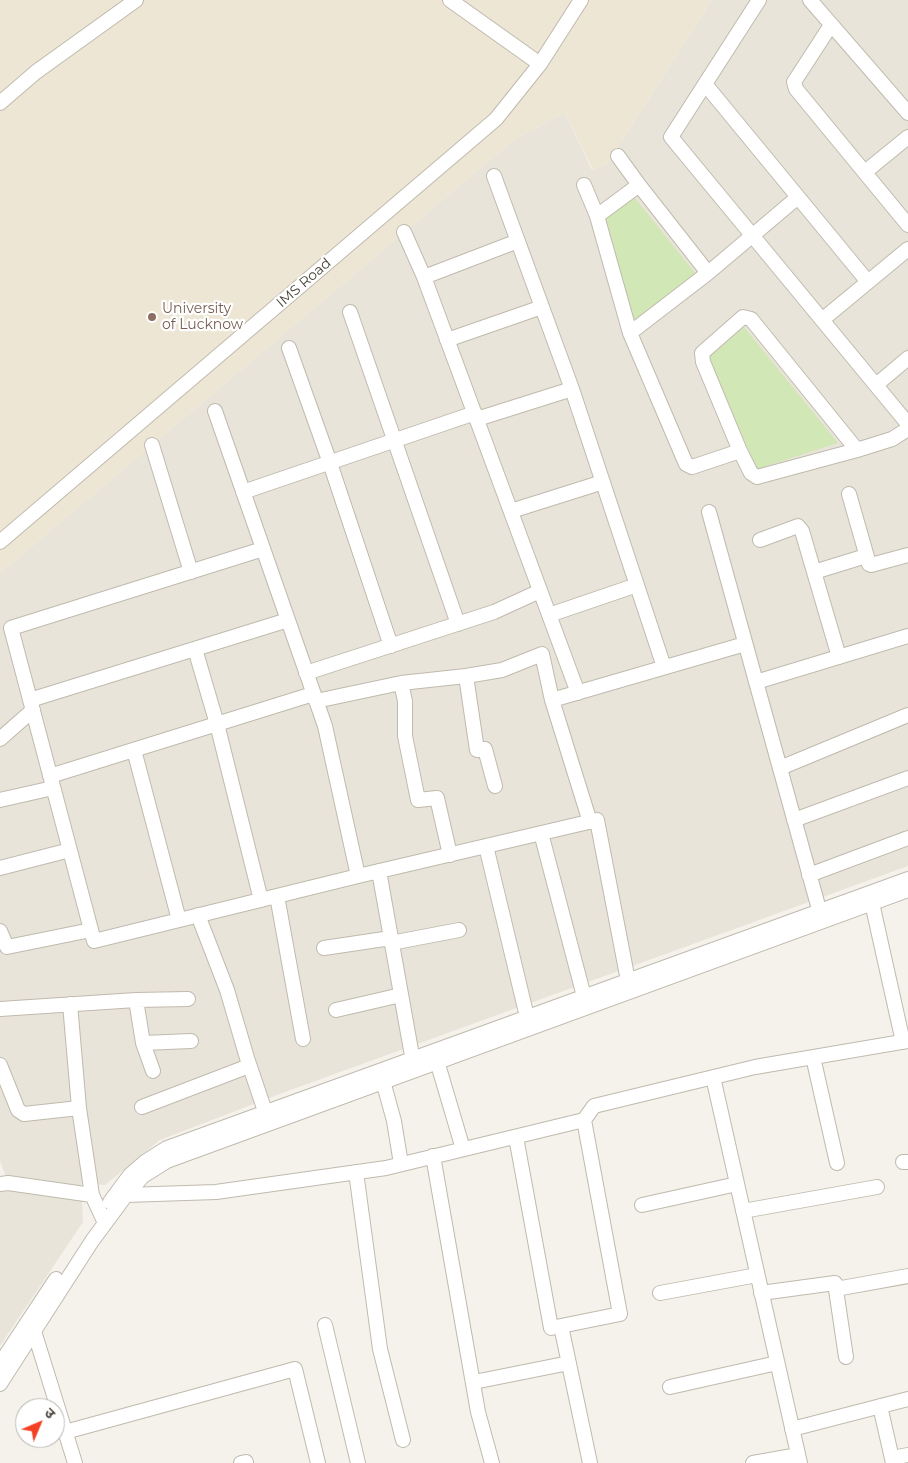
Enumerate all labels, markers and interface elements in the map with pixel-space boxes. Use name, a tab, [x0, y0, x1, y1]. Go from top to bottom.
street label: IMS Road	[273, 255, 335, 311]
place label: University of Lucknow	[162, 301, 243, 334]
marker: University of Lucknow	[146, 311, 158, 323]
north arrow	[15, 1398, 65, 1448]
text: उ	[41, 1404, 59, 1422]

